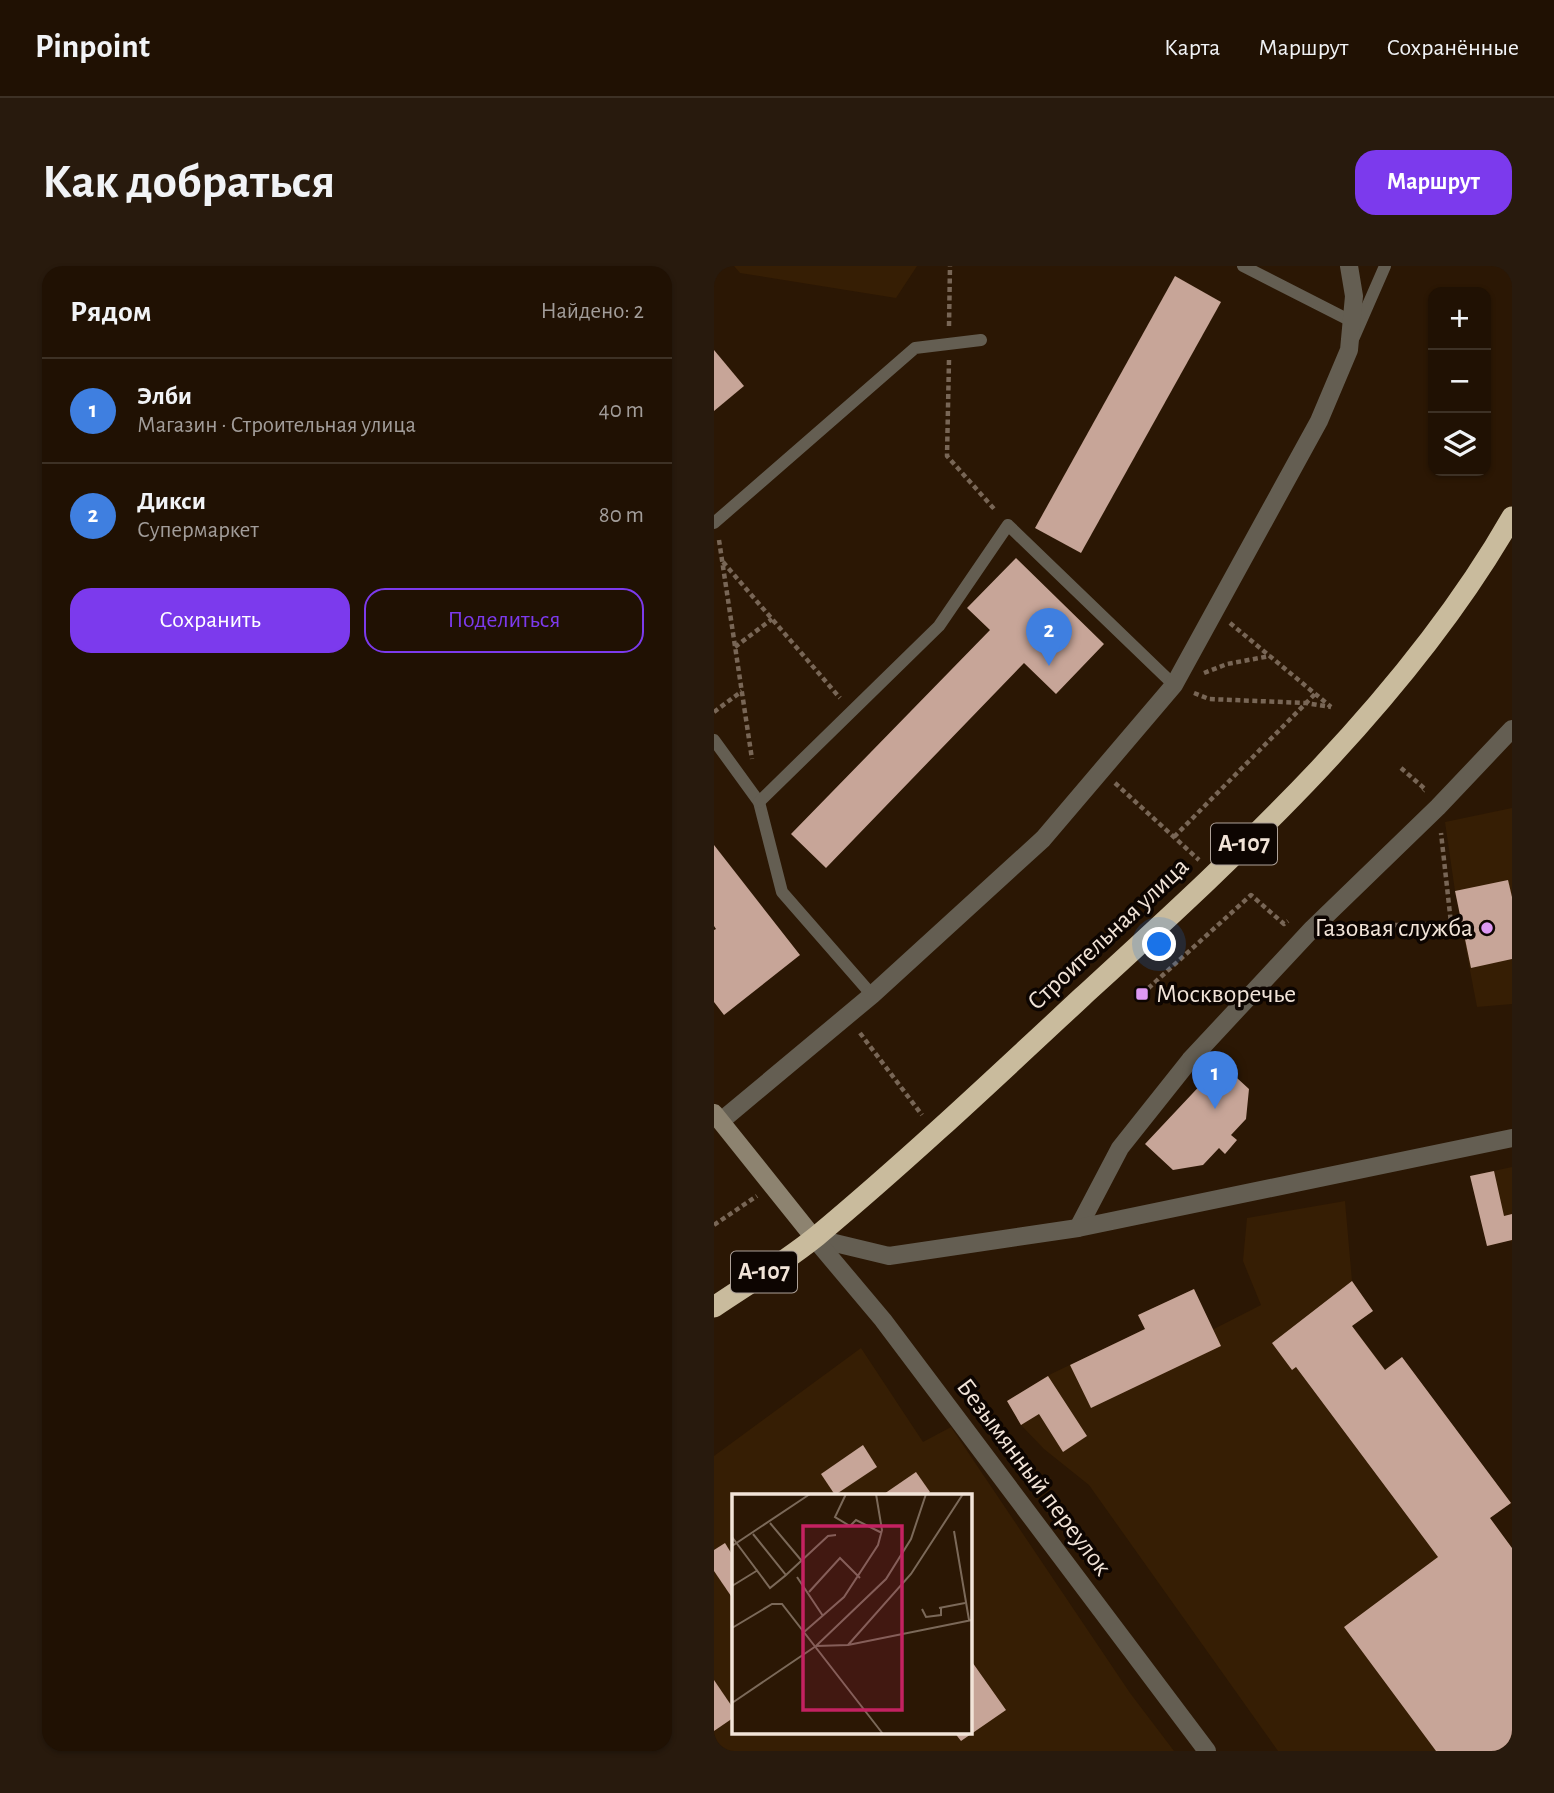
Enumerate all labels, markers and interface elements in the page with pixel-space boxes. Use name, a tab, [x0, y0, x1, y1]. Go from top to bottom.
text: Pinpoint	[35, 31, 150, 64]
text: Карта	[1164, 36, 1220, 60]
text: Маршрут	[1258, 36, 1348, 60]
text: Сохранённые	[1386, 36, 1519, 60]
button: Маршрут	[1355, 150, 1512, 215]
text: Как добраться	[42, 158, 335, 207]
map controls	[1428, 287, 1491, 476]
button: +	[1428, 287, 1491, 350]
text: Рядом	[70, 297, 152, 327]
text: Найдено: 2	[541, 300, 644, 323]
button: −	[1428, 350, 1491, 413]
text: Элби	[137, 383, 192, 409]
text: 1	[89, 399, 97, 422]
text: 40 m	[599, 399, 644, 422]
button: layers	[1428, 413, 1491, 476]
text: Магазин · Строительная улица	[137, 414, 416, 437]
text: Дикси	[137, 488, 206, 514]
text: 2	[88, 504, 98, 527]
text: 80 m	[599, 504, 644, 527]
text: Супермаркет	[137, 519, 259, 542]
button: Сохранить	[70, 588, 350, 653]
button: Поделиться	[364, 588, 644, 653]
pin: 2	[1026, 608, 1072, 666]
road number: А-107	[1211, 824, 1277, 864]
street label: Строительная улица	[1022, 853, 1194, 1015]
place label: Газовая служба	[1314, 915, 1473, 941]
marker: Газовая служба	[1479, 920, 1495, 936]
your location	[1142, 927, 1176, 961]
place label: Москворечье	[1156, 981, 1296, 1007]
marker: Москворечье	[1134, 986, 1150, 1002]
pin: 1	[1192, 1051, 1238, 1109]
road number: А-107	[731, 1252, 797, 1292]
street label: Безымянный переулок	[952, 1374, 1116, 1580]
inset map	[732, 1494, 971, 1734]

